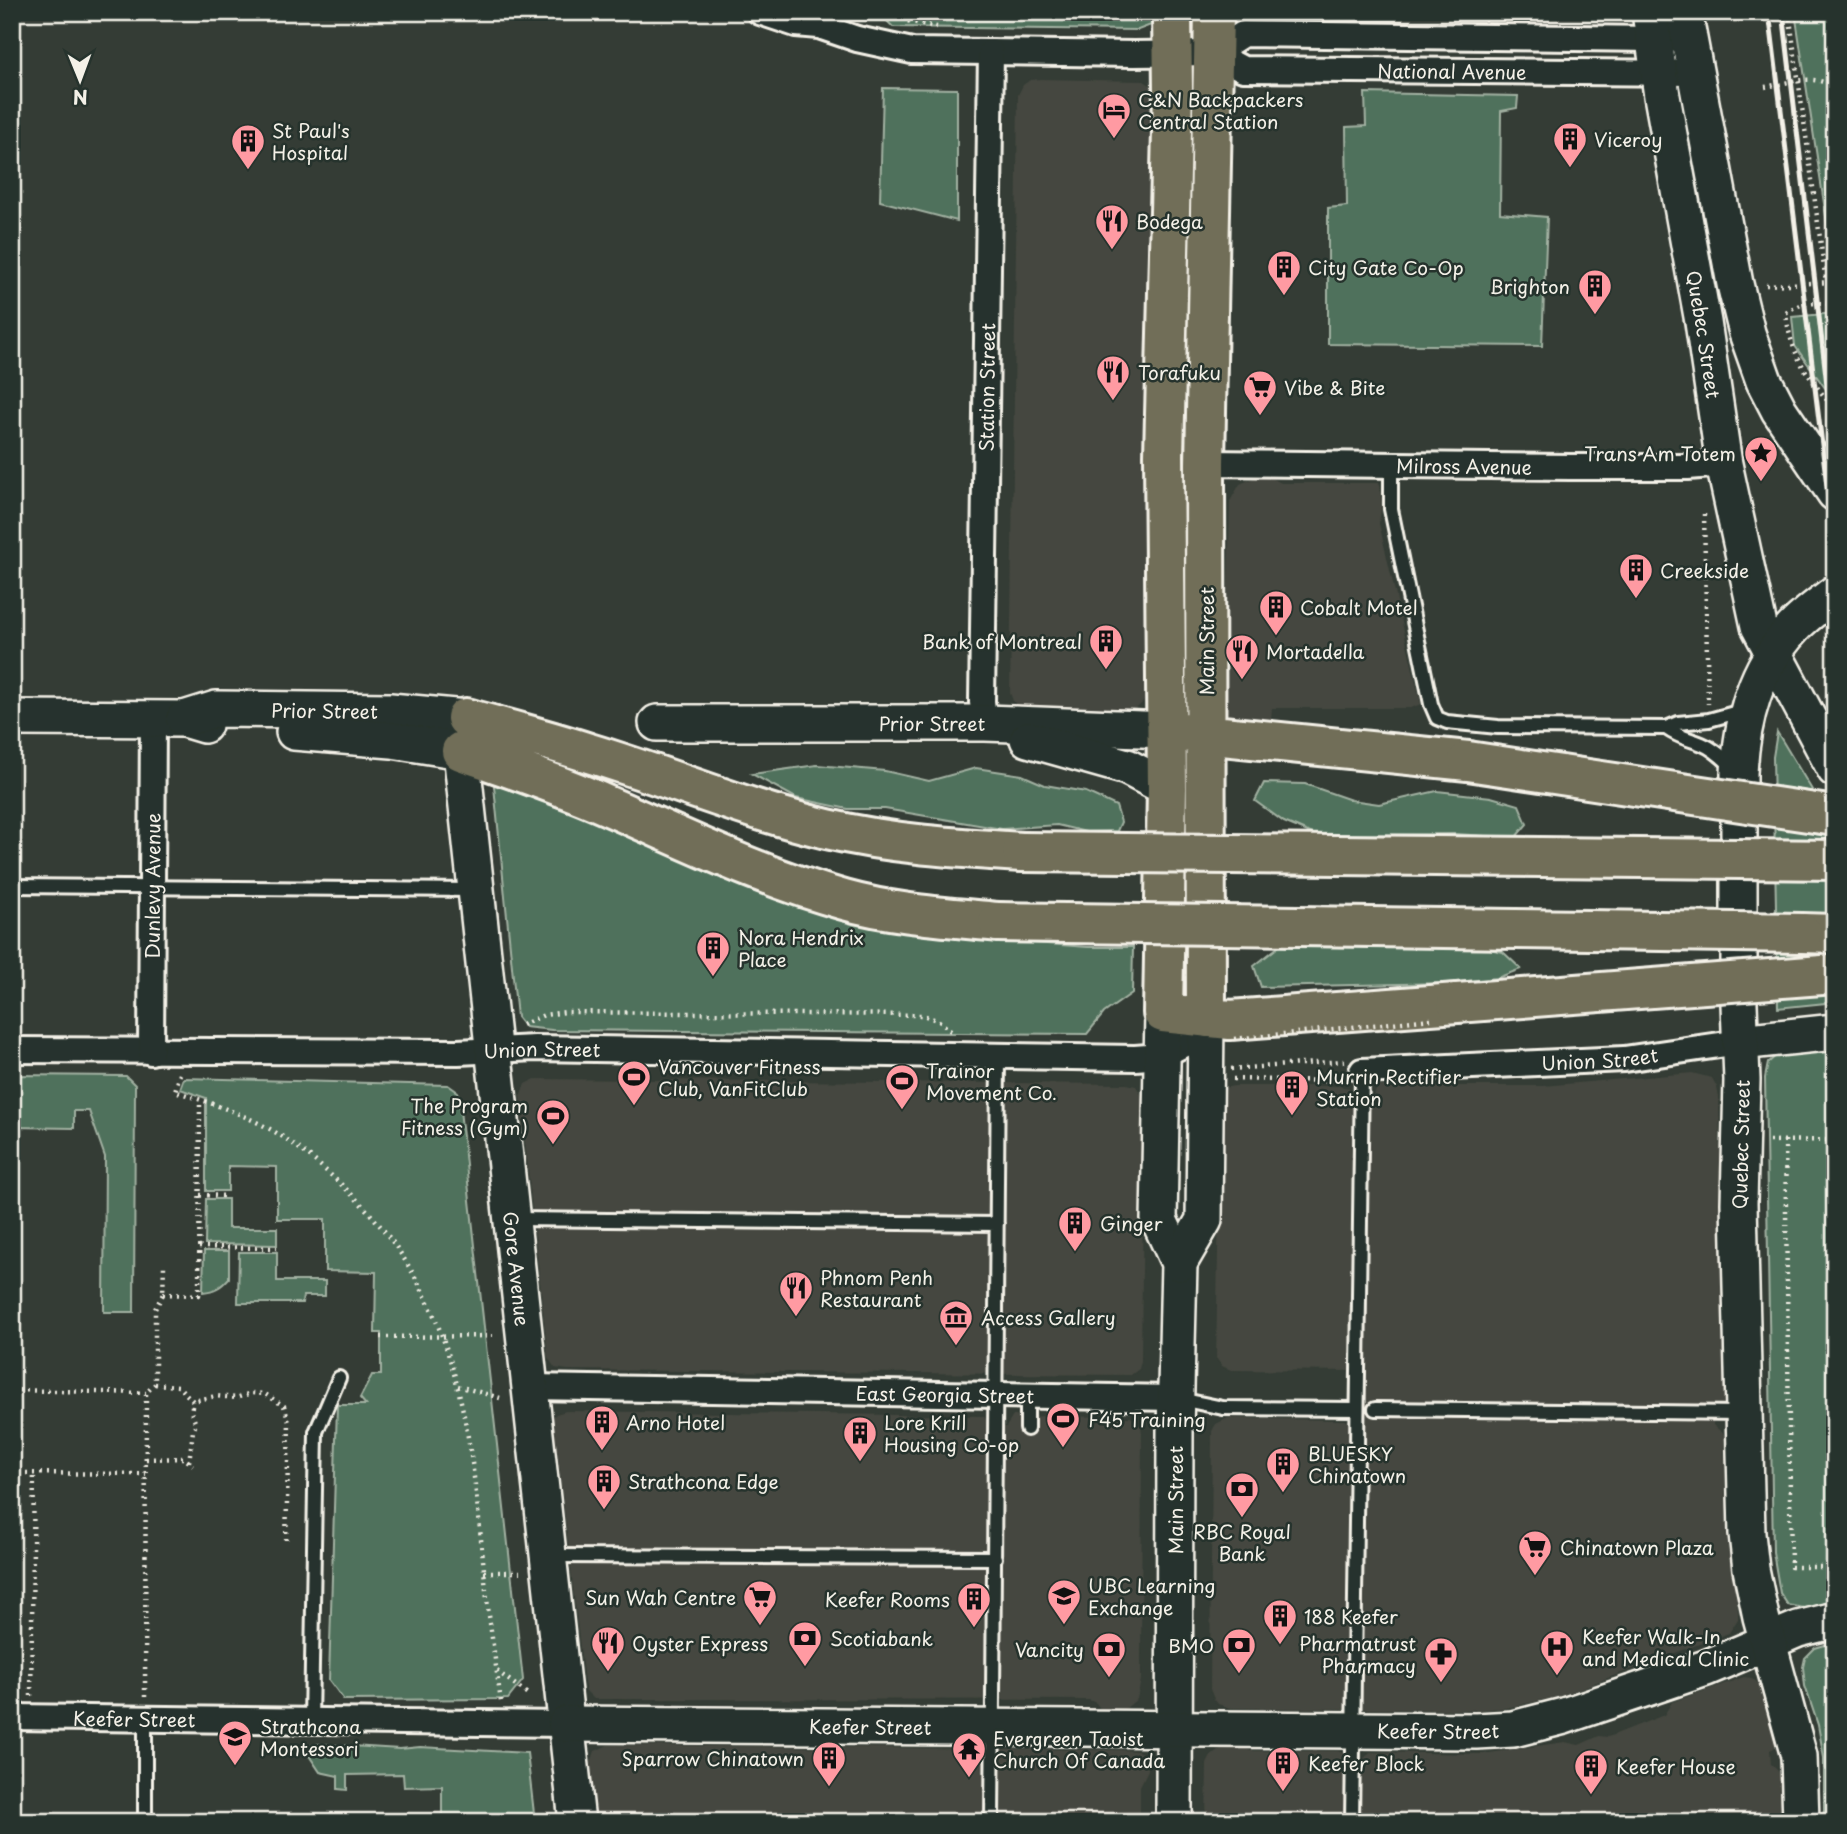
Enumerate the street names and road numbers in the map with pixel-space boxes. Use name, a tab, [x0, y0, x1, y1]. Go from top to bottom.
street label: National Avenue	[1377, 56, 1527, 86]
street label: Quebec Street	[1680, 268, 1728, 401]
street label: Station Street	[971, 322, 1001, 452]
street label: Milross Avenue	[1396, 451, 1532, 481]
street label: Main Street	[1192, 587, 1220, 695]
street label: Prior Street	[271, 696, 378, 725]
street label: Prior Street	[879, 709, 986, 737]
street label: Dunlevy Avenue	[138, 813, 166, 959]
street label: Union Street	[483, 1034, 601, 1065]
street label: Union Street	[1541, 1040, 1660, 1077]
street label: Quebec Street	[1725, 1079, 1756, 1210]
street label: Gore Avenue	[497, 1210, 537, 1327]
street label: East Georgia Street	[856, 1379, 1035, 1410]
street label: Main Street	[1161, 1446, 1189, 1554]
street label: Keefer Street	[73, 1704, 196, 1733]
street label: Keefer Street	[809, 1712, 932, 1741]
street label: Keefer Street	[1377, 1716, 1500, 1745]

